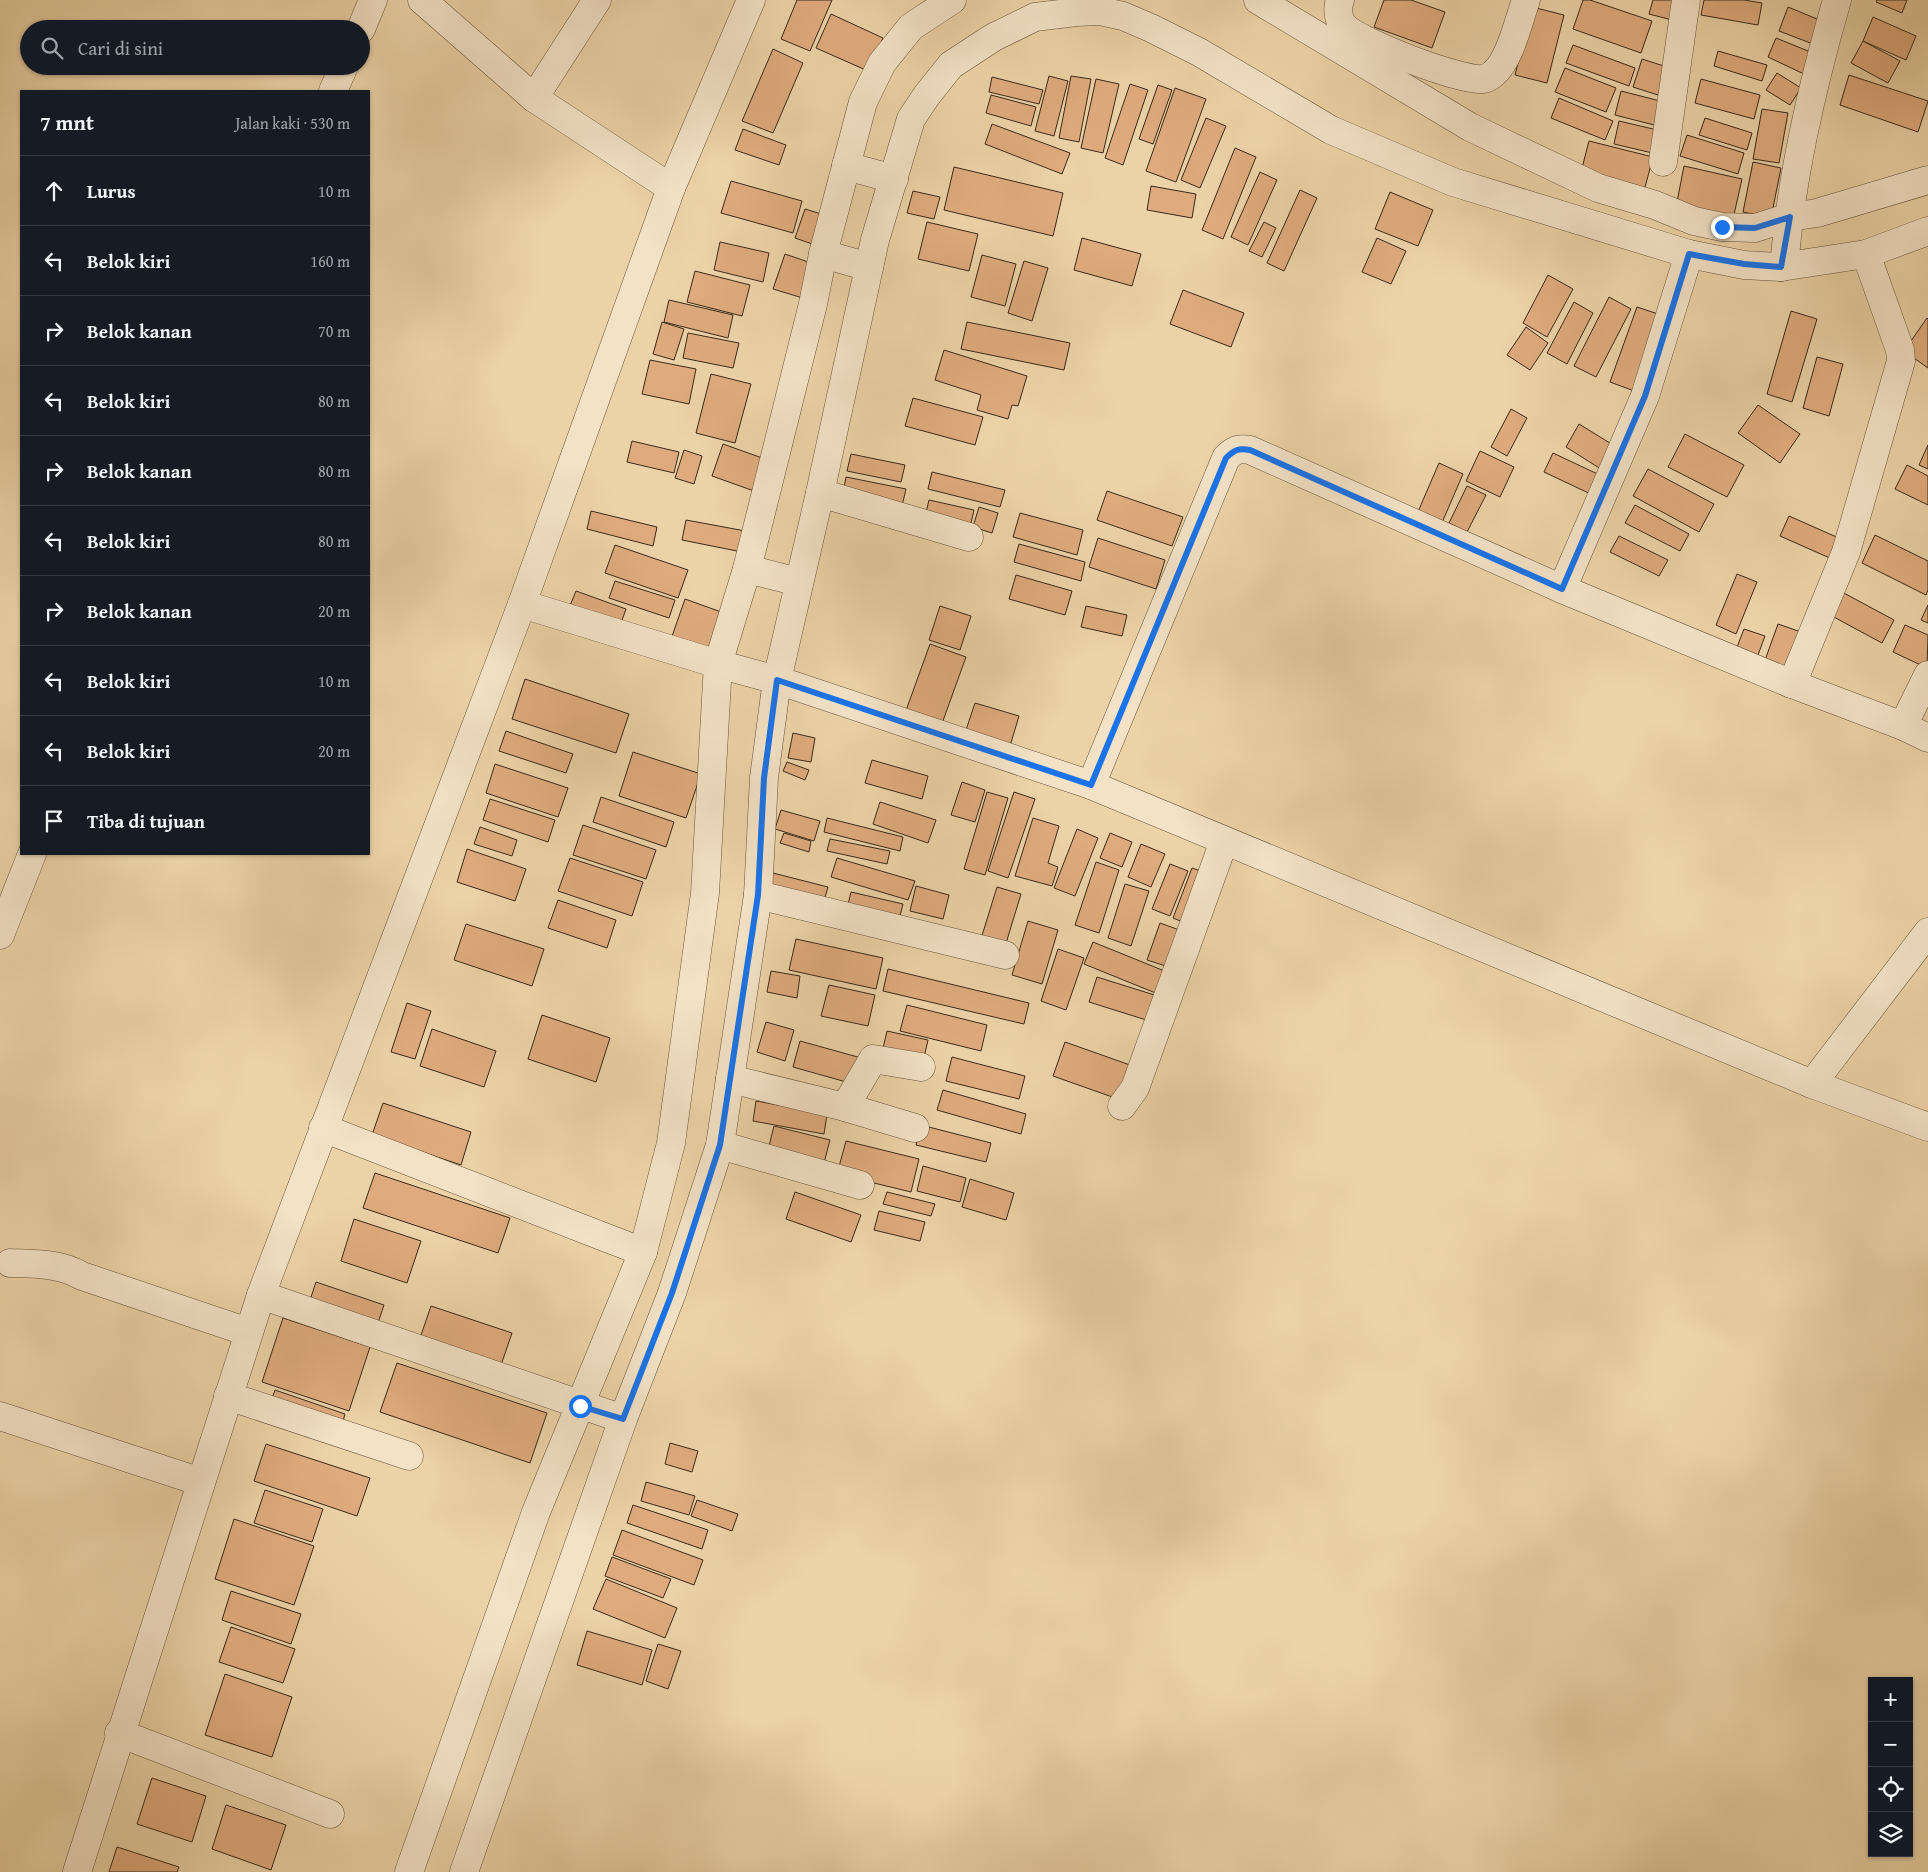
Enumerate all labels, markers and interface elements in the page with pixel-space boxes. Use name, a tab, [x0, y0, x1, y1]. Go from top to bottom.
search box	[20, 20, 370, 75]
icon: search	[38, 34, 66, 62]
text: Cari di sini	[78, 34, 163, 62]
text: 7 mnt	[40, 107, 94, 138]
text: Jalan kaki · 530 m	[235, 111, 350, 135]
icon: ahead	[40, 177, 68, 205]
text: Lurus	[87, 177, 136, 205]
text: 10 m	[318, 179, 350, 203]
route end	[1711, 216, 1734, 239]
icon: left	[40, 247, 68, 275]
text: Belok kiri	[87, 247, 170, 275]
text: 160 m	[310, 249, 350, 273]
icon: right	[40, 317, 68, 345]
text: Belok kanan	[87, 317, 192, 345]
text: 70 m	[318, 319, 350, 343]
icon: left	[40, 387, 68, 415]
text: Belok kiri	[87, 387, 170, 415]
text: 80 m	[318, 389, 350, 413]
icon: right	[40, 457, 68, 485]
text: Belok kanan	[87, 457, 192, 485]
text: 80 m	[318, 459, 350, 483]
icon: left	[40, 527, 68, 555]
text: Belok kiri	[87, 527, 170, 555]
text: 80 m	[318, 529, 350, 553]
icon: right	[40, 597, 68, 625]
text: Belok kanan	[87, 597, 192, 625]
text: 20 m	[318, 599, 350, 623]
icon: left	[40, 667, 68, 695]
text: Belok kiri	[87, 667, 170, 695]
text: 10 m	[318, 669, 350, 693]
icon: left	[40, 737, 68, 765]
text: Belok kiri	[87, 737, 170, 765]
text: 20 m	[318, 739, 350, 763]
icon: arrive	[40, 807, 68, 835]
text: Tiba di tujuan	[87, 807, 205, 835]
route start	[569, 1395, 592, 1418]
map controls	[1868, 1677, 1913, 1857]
button: +	[1868, 1677, 1913, 1722]
button: −	[1868, 1722, 1913, 1767]
button: locate	[1868, 1767, 1913, 1812]
button: layers	[1868, 1812, 1913, 1857]

